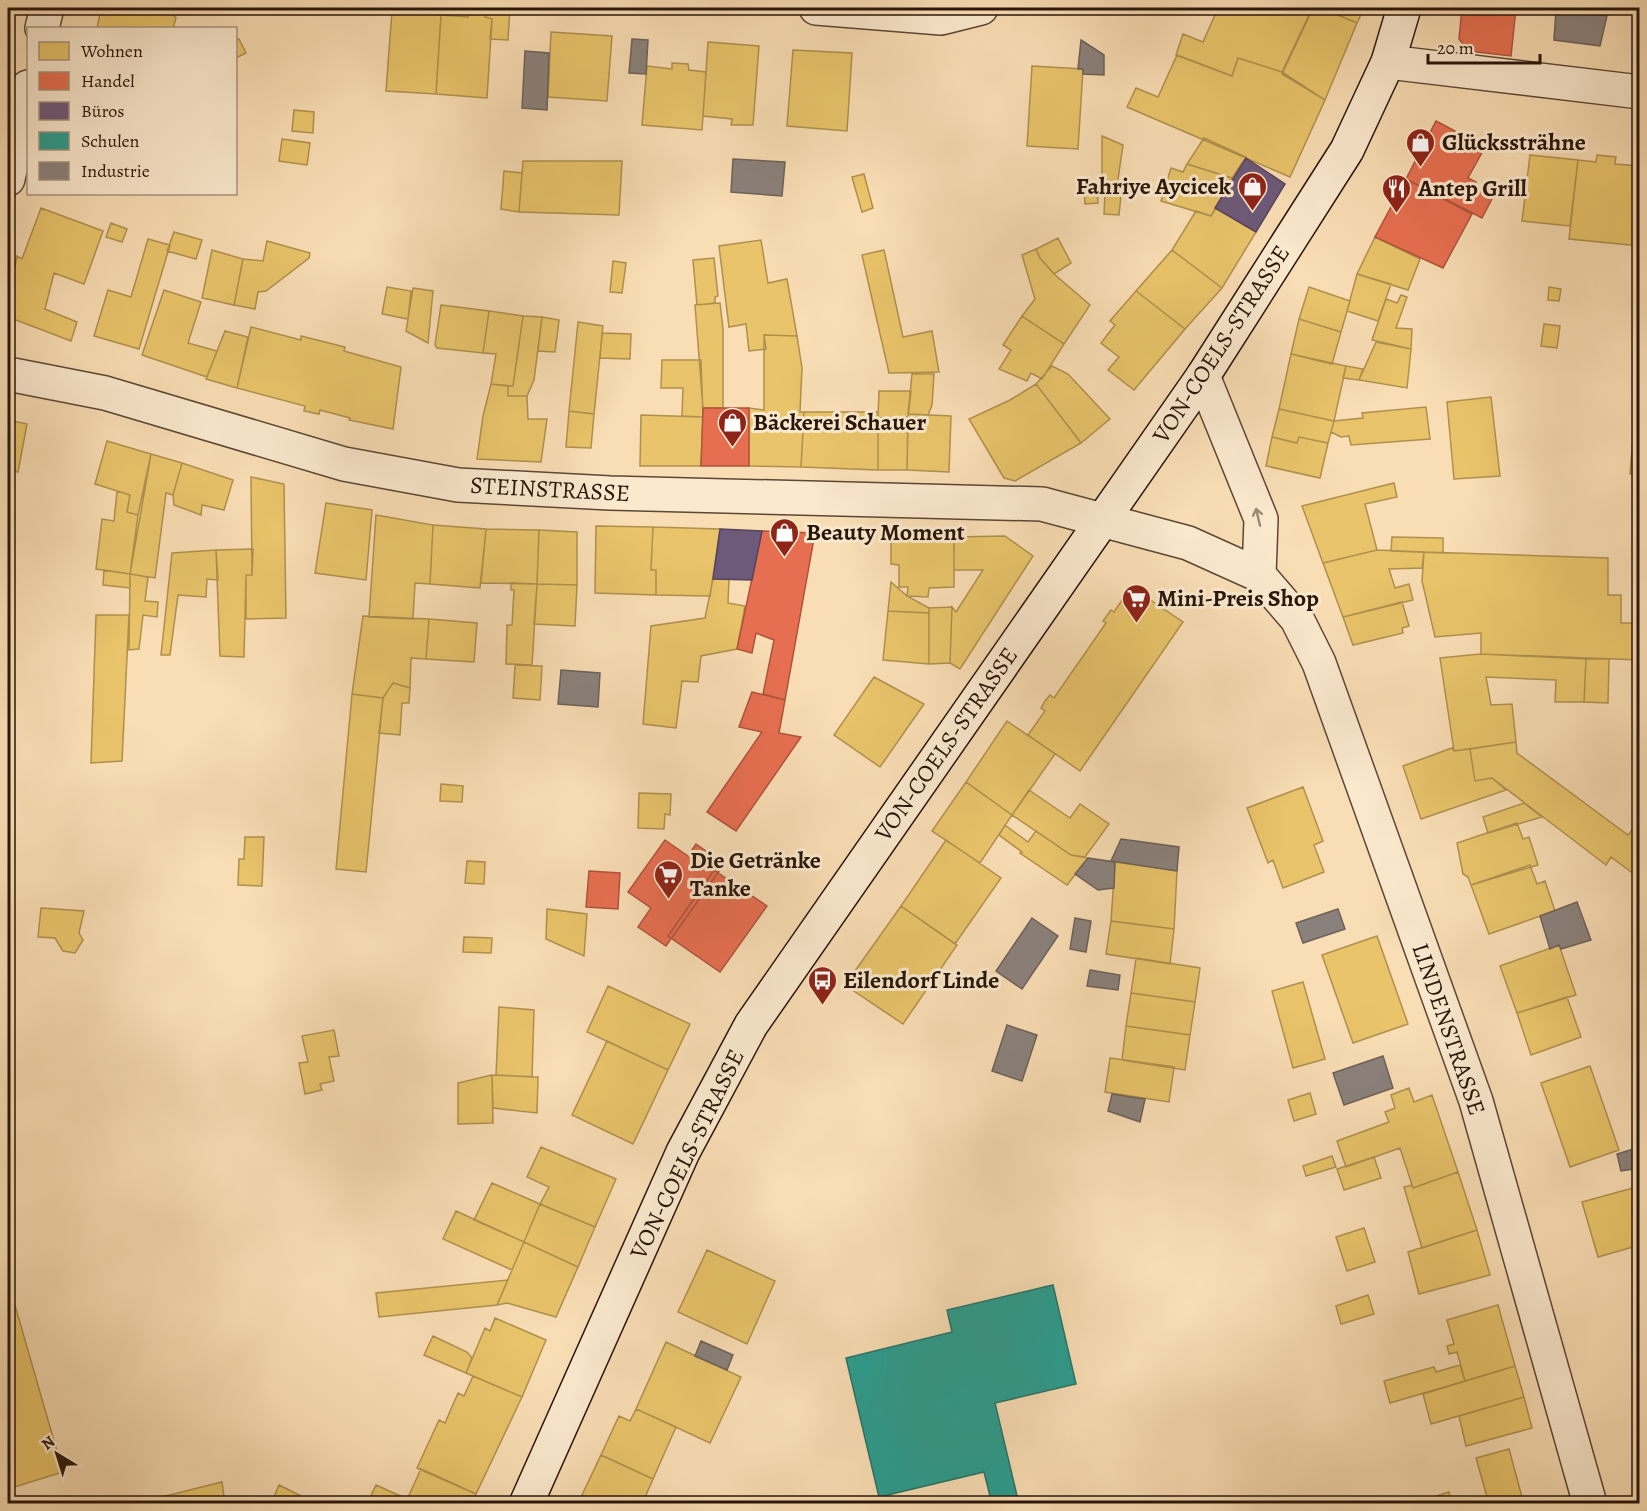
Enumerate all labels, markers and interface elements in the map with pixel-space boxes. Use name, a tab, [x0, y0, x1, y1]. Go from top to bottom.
legend	[27, 27, 237, 195]
scale bar	[1428, 27, 1540, 65]
text: 20 m	[1437, 36, 1474, 60]
text: Wohnen	[80, 39, 143, 63]
text: Handel	[81, 69, 135, 93]
text: Büros	[81, 99, 124, 123]
shop icon: Glückssträhne	[1405, 126, 1437, 168]
place label: Glückssträhne	[1442, 126, 1586, 158]
text: Schulen	[81, 129, 140, 153]
text: Industrie	[81, 159, 150, 183]
place label: Fahriye Aycicek	[1076, 170, 1232, 202]
shop icon: Fahriye Aycicek	[1236, 170, 1268, 212]
restaurant icon: Antep Grill	[1381, 172, 1413, 214]
place label: Antep Grill	[1417, 172, 1528, 204]
street label: VON-COELS-STRASSE	[1144, 239, 1297, 450]
shop icon: Bäckerei Schauer	[716, 406, 748, 448]
place label: Bäckerei Schauer	[753, 406, 926, 438]
street label: STEINSTRASSE	[469, 469, 631, 509]
one-way arrow	[1252, 508, 1263, 527]
shop icon: Beauty Moment	[769, 516, 801, 558]
place label: Beauty Moment	[806, 516, 965, 548]
supermarket icon: Mini-Preis Shop	[1120, 582, 1152, 624]
place label: Mini-Preis Shop	[1157, 582, 1319, 614]
street label: VON-COELS-STRASSE	[866, 641, 1025, 848]
place label: Die Getränke Tanke	[690, 844, 821, 904]
supermarket icon: Die Getränke Tanke	[653, 858, 685, 900]
street label: LINDENSTRASSE	[1405, 939, 1493, 1119]
bus stop icon: Eilendorf Linde	[806, 964, 838, 1006]
place label: Eilendorf Linde	[843, 964, 999, 996]
street label: VON-COELS-STRASSE	[622, 1044, 752, 1265]
north arrow	[27, 1424, 87, 1484]
text: N	[37, 1430, 60, 1455]

